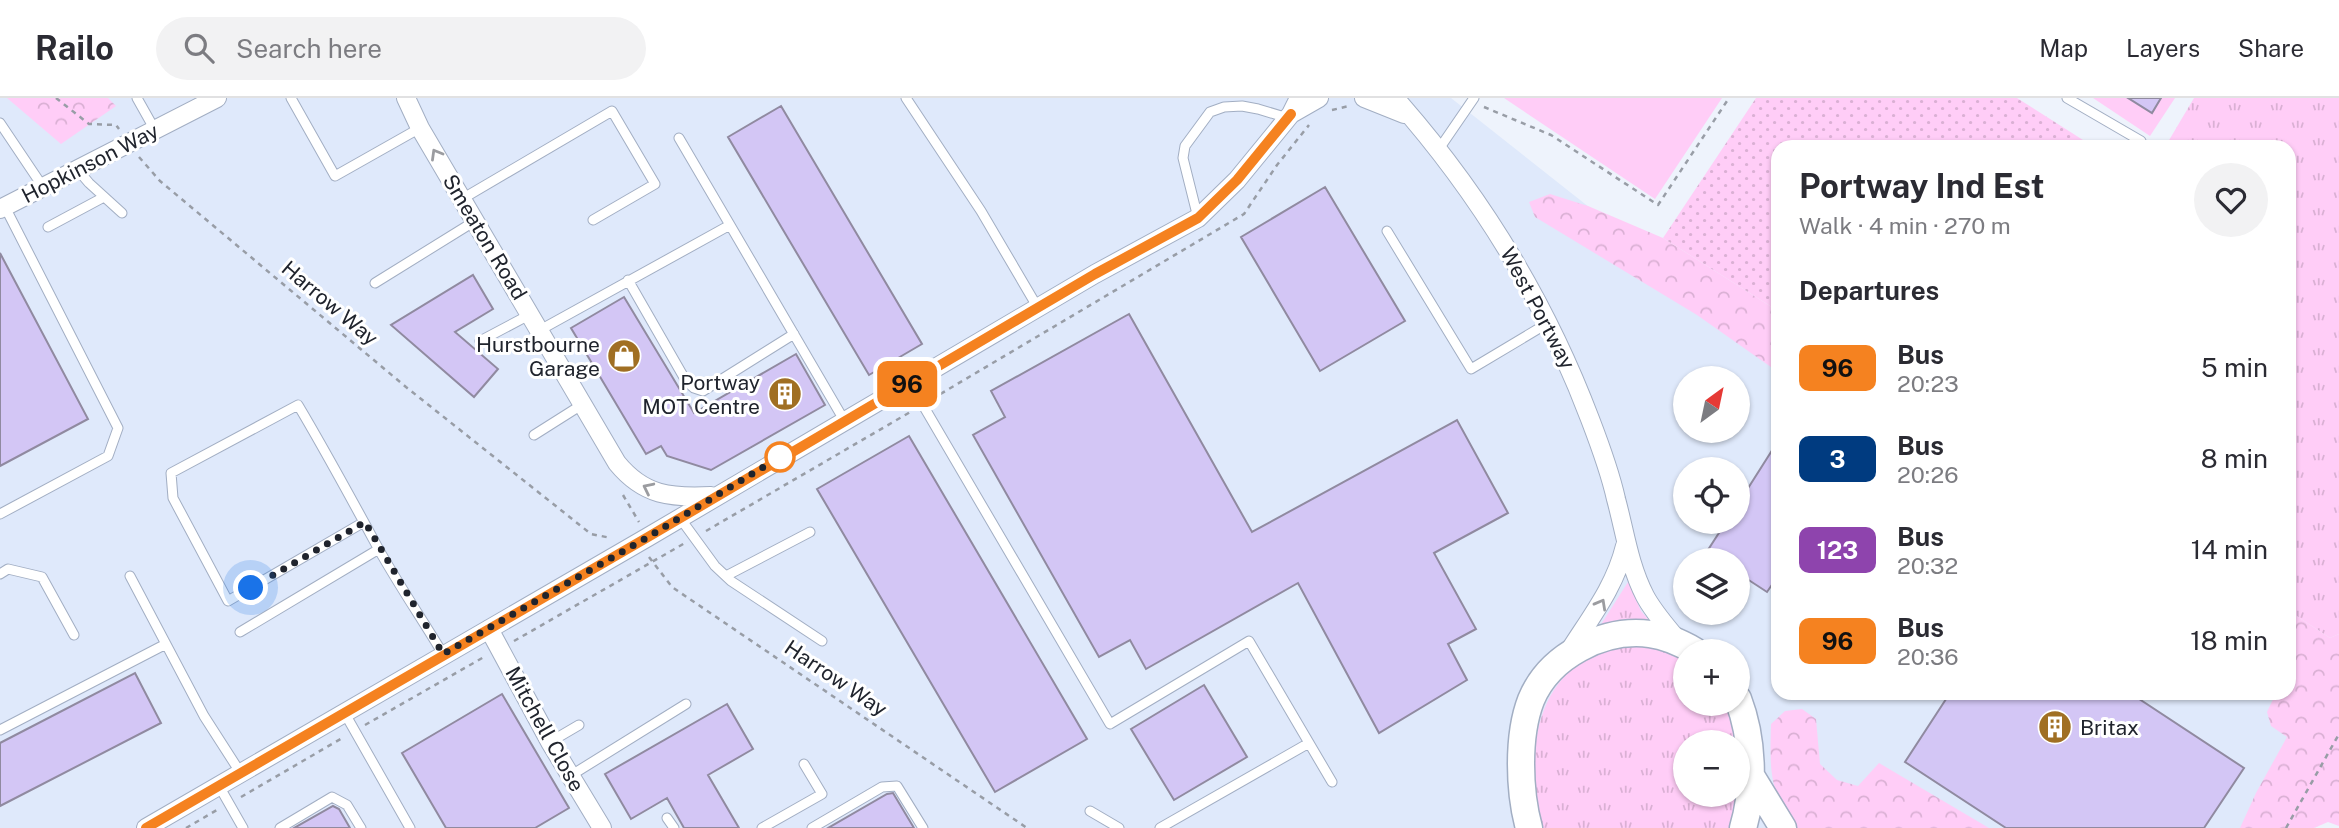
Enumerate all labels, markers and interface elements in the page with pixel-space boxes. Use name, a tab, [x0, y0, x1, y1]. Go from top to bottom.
search box	[156, 17, 646, 80]
text: Railo	[35, 29, 114, 67]
icon: search	[180, 29, 218, 67]
text: Search here	[236, 33, 382, 64]
text: Map	[2039, 34, 2088, 62]
text: Layers	[2126, 34, 2200, 62]
text: Share	[2238, 34, 2304, 62]
street label: Hopkinson Way	[17, 118, 163, 208]
one-way arrow	[431, 148, 444, 161]
button: heart	[2194, 163, 2268, 237]
text: Portway Ind Est	[1799, 167, 2045, 205]
street label: Smeaton Road	[438, 170, 532, 304]
text: Walk · 4 min · 270 m	[1799, 212, 2011, 239]
street label: West Portway	[1495, 243, 1581, 373]
street label: Harrow Way	[277, 255, 383, 351]
text: Departures	[1799, 275, 1939, 306]
place label: Hurstbourne Garage	[476, 332, 600, 381]
shop icon: Hurstbourne Garage	[605, 337, 643, 375]
text: Bus	[1897, 339, 1944, 370]
text: 5 min	[2201, 352, 2268, 383]
text: 96	[1822, 354, 1853, 382]
line badge: 96	[876, 361, 939, 407]
north arrow	[1673, 366, 1750, 443]
map controls	[1673, 366, 1750, 807]
place label: Portway MOT Centre	[642, 370, 760, 419]
text: 96	[891, 370, 923, 398]
text: 20:23	[1897, 370, 1959, 397]
building icon: Portway MOT Centre	[766, 375, 804, 413]
text: Bus	[1897, 430, 1944, 461]
unlabelled marker	[765, 442, 795, 472]
text: 8 min	[2201, 443, 2268, 474]
text: 3	[1830, 445, 1845, 473]
button: locate	[1673, 457, 1750, 534]
text: 20:26	[1897, 461, 1958, 488]
one-way arrow	[643, 482, 655, 496]
text: Bus	[1897, 521, 1944, 552]
text: 14 min	[2191, 534, 2268, 565]
text: 123	[1817, 536, 1858, 564]
button: layers	[1673, 548, 1750, 625]
text: 20:32	[1897, 552, 1958, 579]
your location	[233, 570, 268, 605]
one-way arrow	[1593, 598, 1606, 611]
text: Bus	[1897, 612, 1944, 643]
text: 18 min	[2190, 625, 2268, 656]
text: 96	[1822, 627, 1853, 655]
street label: Harrow Way	[780, 635, 892, 721]
button: +	[1673, 639, 1750, 716]
text: 20:36	[1897, 643, 1959, 670]
street label: Mitchell Close	[500, 662, 590, 796]
building icon: Britax	[2036, 708, 2074, 746]
place label: Britax	[2080, 715, 2139, 740]
button: −	[1673, 730, 1750, 807]

